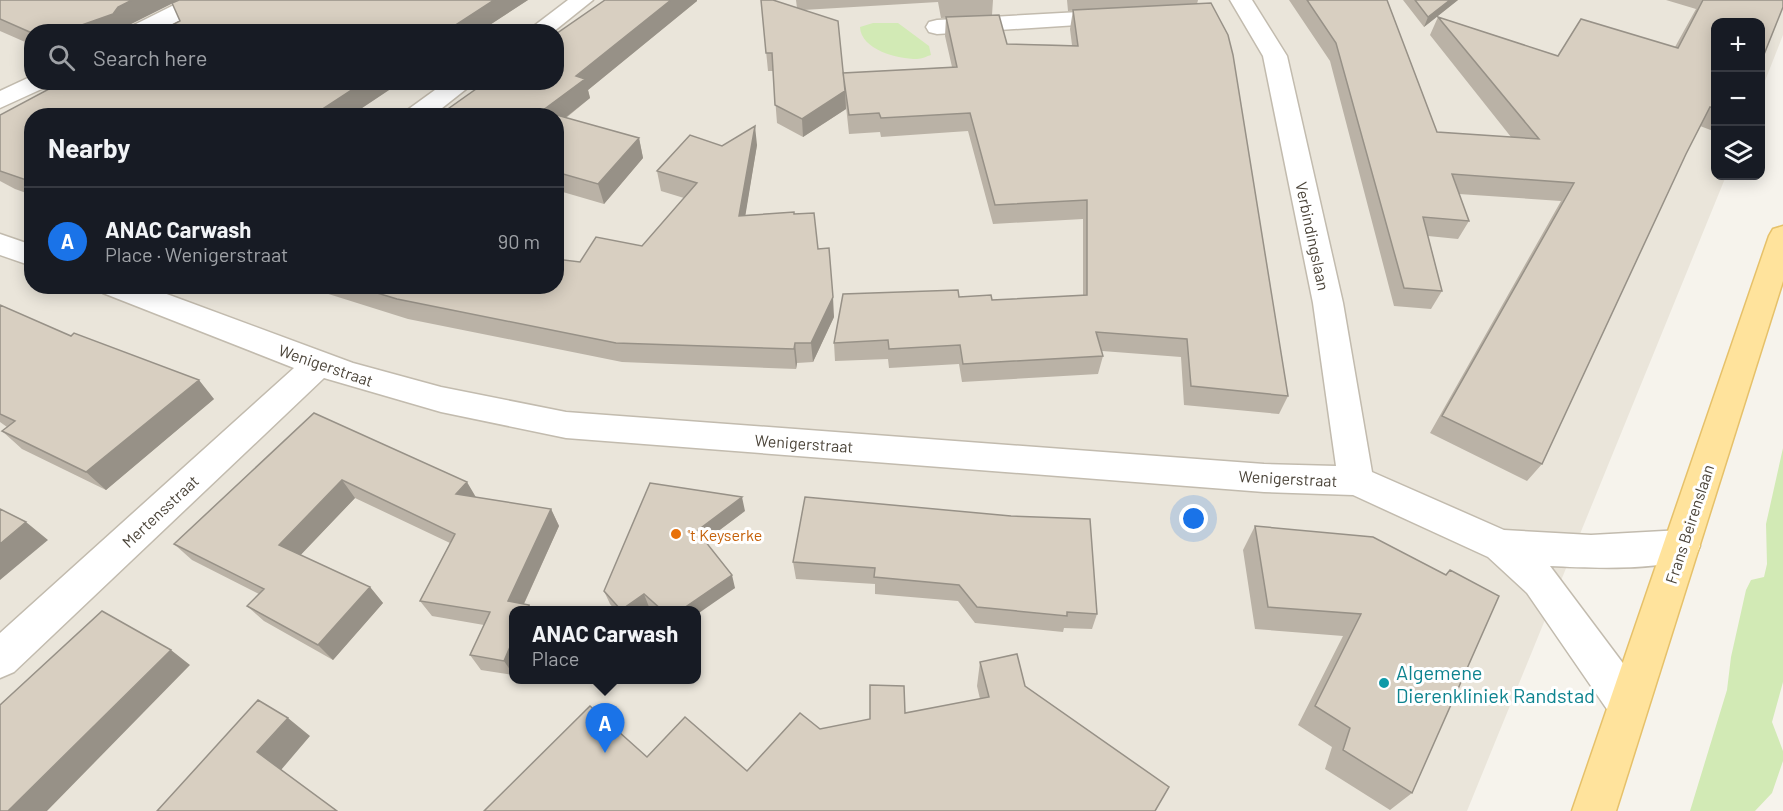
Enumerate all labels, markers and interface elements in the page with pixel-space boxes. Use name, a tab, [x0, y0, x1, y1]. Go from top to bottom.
map controls	[1711, 18, 1765, 180]
button: +	[1711, 18, 1765, 72]
search box	[24, 24, 564, 90]
icon: search	[45, 41, 78, 74]
text: Search here	[93, 44, 207, 70]
button: −	[1711, 72, 1765, 126]
button: layers	[1711, 126, 1765, 180]
text: Nearby	[48, 132, 130, 163]
street label: Verbindingslaan	[1292, 180, 1334, 292]
text: ANAC Carwash	[105, 216, 251, 242]
text: A	[61, 229, 74, 253]
text: 90 m	[498, 229, 540, 253]
text: Place · Wenigerstraat	[105, 242, 288, 266]
street label: Wenigerstraat	[276, 340, 376, 390]
street label: Wenigerstraat	[754, 430, 854, 456]
street label: Frans Beirenslaan	[1661, 462, 1717, 586]
street label: Wenigerstraat	[1238, 466, 1338, 490]
street label: Mertensstraat	[118, 471, 202, 551]
your location	[1179, 504, 1208, 533]
place label: 't Keyserke	[688, 525, 762, 544]
marker: 't Keyserke	[669, 527, 683, 541]
popup	[509, 606, 701, 684]
text: ANAC Carwash	[532, 620, 678, 646]
text: Place	[532, 646, 579, 670]
place label: Algemene Dierenkliniek Randstad	[1396, 660, 1595, 707]
marker: Algemene Dierenkliniek Randstad	[1377, 676, 1391, 690]
pin: A	[586, 704, 624, 753]

